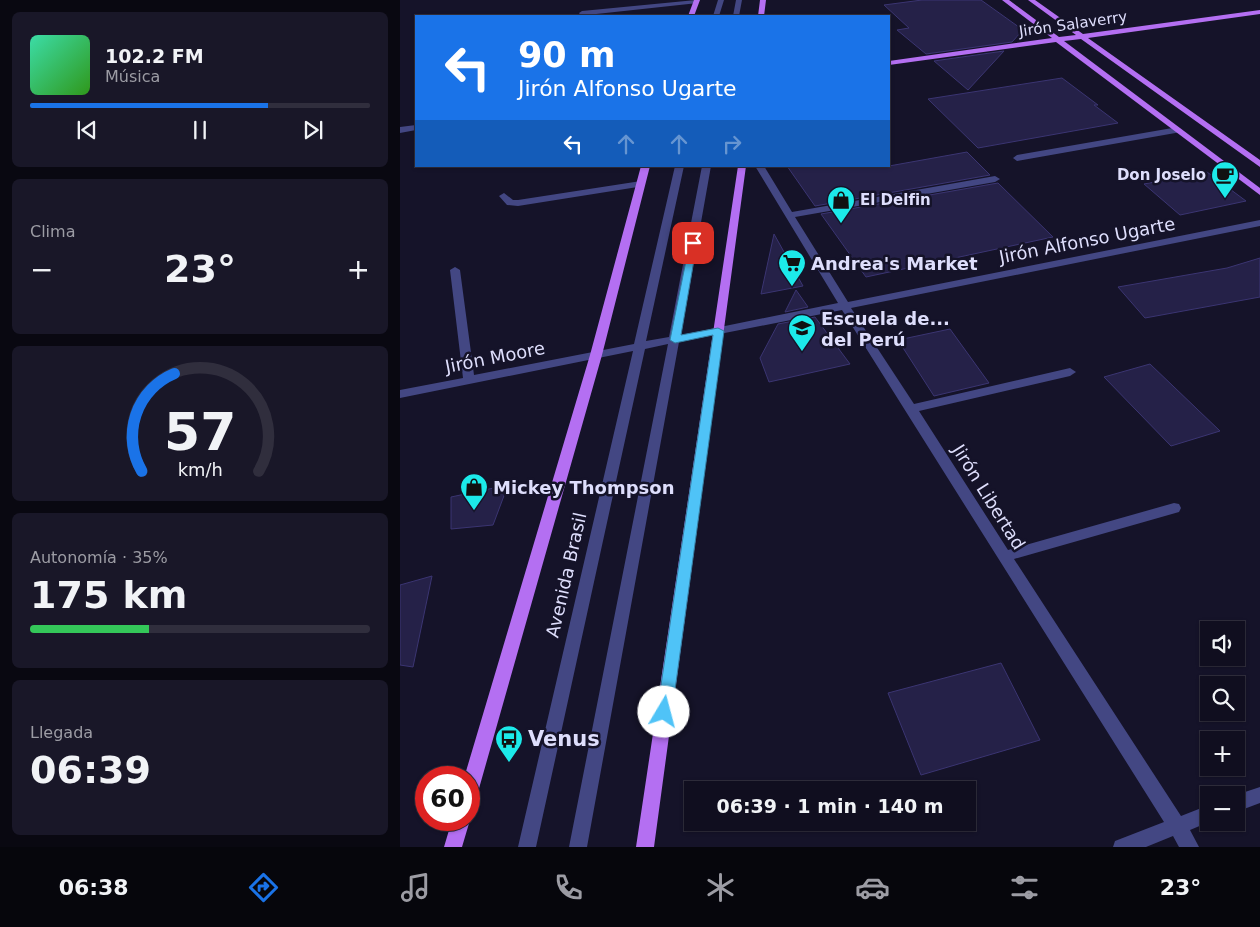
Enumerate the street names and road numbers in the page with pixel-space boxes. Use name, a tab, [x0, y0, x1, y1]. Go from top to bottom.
street label: Jirón Salaverry	[1017, 7, 1128, 41]
street label: Jirón Alfonso Ugarte	[996, 213, 1177, 268]
street label: Jirón Moore	[442, 337, 547, 377]
street label: Jirón Libertad	[948, 440, 1030, 553]
street label: Avenida Brasil	[541, 510, 591, 640]

